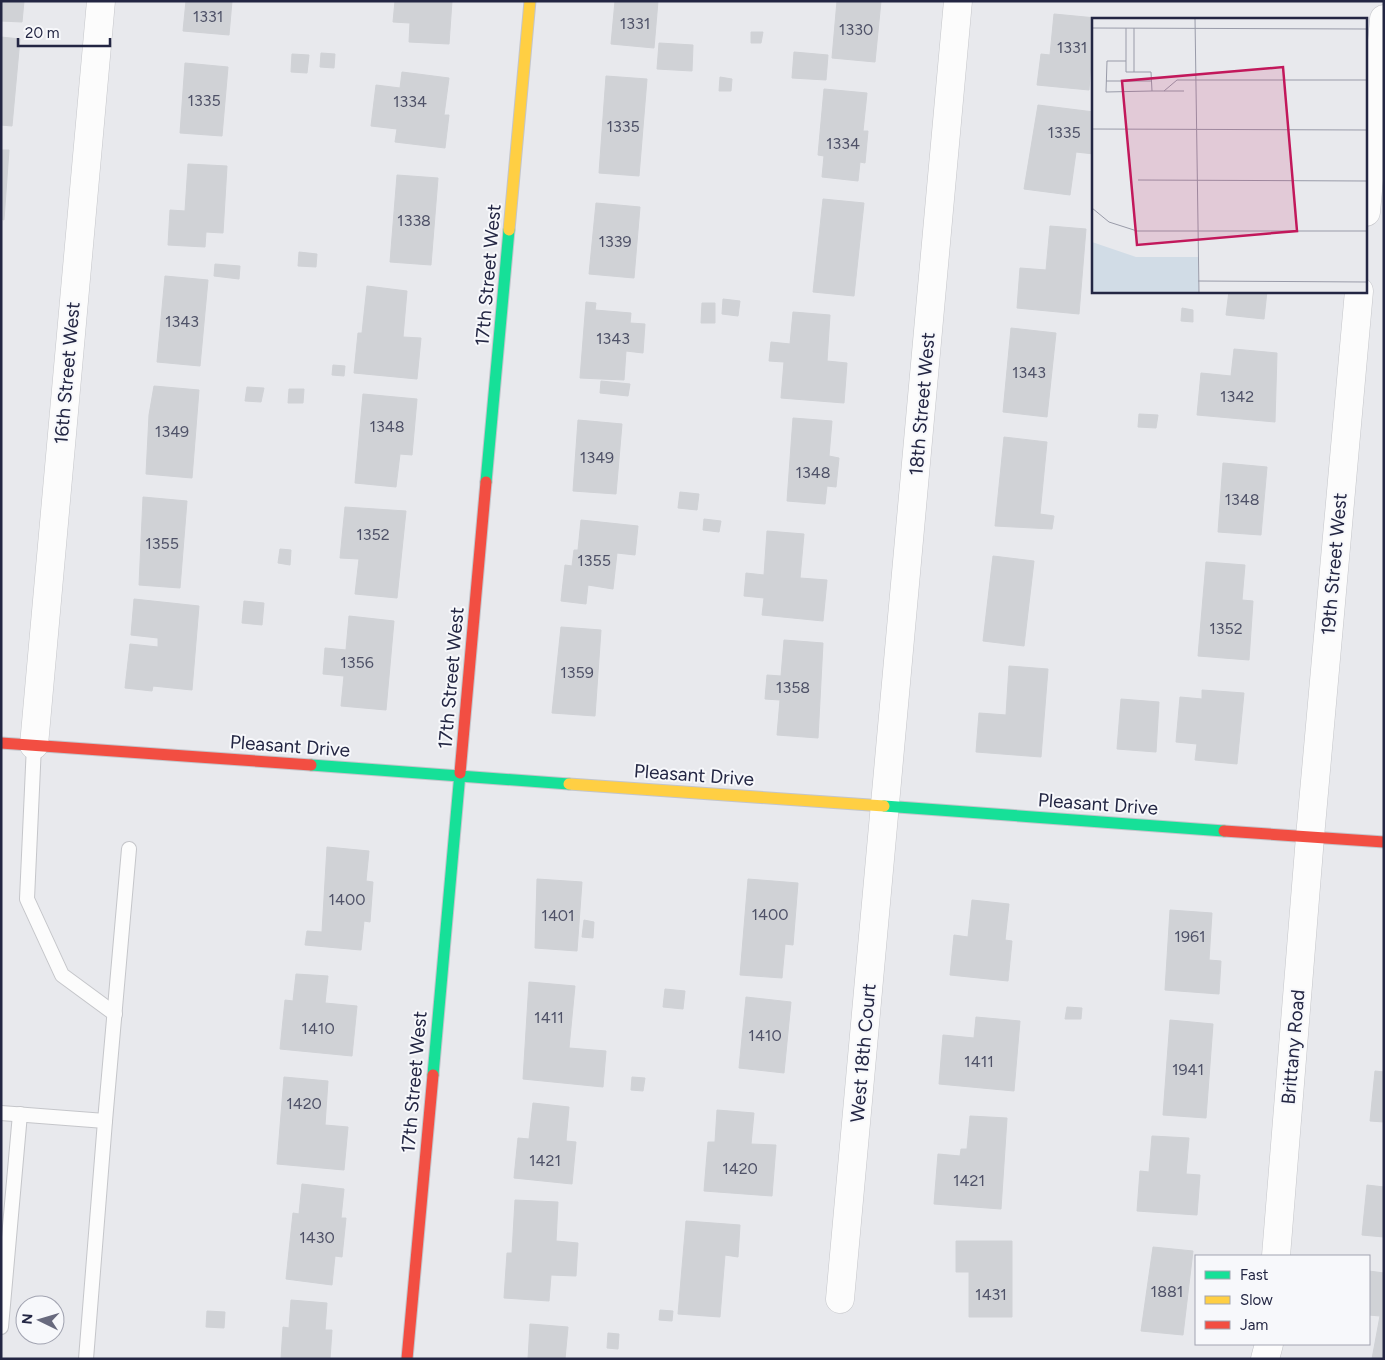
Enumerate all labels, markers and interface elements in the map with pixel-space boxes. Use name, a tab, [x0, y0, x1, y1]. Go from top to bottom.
house number: 1331	[193, 7, 223, 26]
house number: 1331	[620, 14, 650, 33]
scale bar	[18, 15, 110, 47]
inset map	[1092, 18, 1368, 292]
house number: 1330	[839, 20, 873, 39]
text: 20 m	[25, 24, 59, 42]
house number: 1331	[1057, 38, 1087, 57]
house number: 1335	[187, 91, 221, 110]
house number: 1334	[393, 92, 427, 111]
house number: 1335	[606, 117, 640, 136]
house number: 1335	[1047, 123, 1081, 142]
house number: 1334	[826, 134, 860, 153]
street label: 17th Street West	[470, 203, 506, 347]
house number: 1338	[397, 211, 431, 230]
house number: 1339	[598, 232, 632, 251]
street label: 16th Street West	[49, 301, 85, 445]
house number: 1343	[165, 312, 199, 331]
house number: 1343	[596, 329, 630, 348]
street label: 18th Street West	[904, 331, 940, 477]
house number: 1343	[1012, 363, 1046, 382]
house number: 1342	[1220, 387, 1254, 406]
house number: 1348	[369, 417, 405, 436]
house number: 1349	[155, 422, 189, 441]
house number: 1349	[580, 448, 614, 467]
house number: 1348	[795, 463, 831, 482]
house number: 1348	[1224, 490, 1260, 509]
street label: 19th Street West	[1316, 492, 1352, 636]
house number: 1352	[356, 525, 390, 544]
house number: 1355	[145, 534, 179, 553]
house number: 1355	[577, 551, 611, 570]
street label: 17th Street West	[433, 606, 469, 750]
house number: 1352	[1209, 619, 1243, 638]
house number: 1356	[340, 653, 374, 672]
house number: 1359	[560, 663, 594, 682]
house number: 1358	[776, 678, 810, 697]
street label: Pleasant Drive	[229, 730, 351, 762]
street label: Pleasant Drive	[633, 759, 755, 791]
street label: Pleasant Drive	[1037, 788, 1159, 820]
house number: 1400	[328, 890, 366, 909]
house number: 1400	[751, 905, 789, 924]
house number: 1401	[541, 906, 575, 925]
house number: 1961	[1174, 927, 1206, 946]
street label: West 18th Court	[845, 983, 881, 1123]
street label: Brittany Road	[1277, 989, 1309, 1105]
house number: 1411	[534, 1008, 564, 1027]
street label: 17th Street West	[396, 1010, 432, 1154]
house number: 1410	[301, 1019, 335, 1038]
house number: 1410	[748, 1026, 782, 1045]
house number: 1411	[964, 1052, 994, 1071]
house number: 1941	[1172, 1060, 1204, 1079]
house number: 1420	[286, 1094, 322, 1113]
house number: 1421	[529, 1151, 561, 1170]
house number: 1420	[722, 1159, 758, 1178]
house number: 1421	[953, 1171, 985, 1190]
house number: 1430	[299, 1228, 335, 1247]
legend	[1195, 1255, 1370, 1345]
text: Fast	[1240, 1266, 1269, 1284]
house number: 1881	[1151, 1282, 1183, 1301]
house number: 1431	[975, 1285, 1007, 1304]
text: Slow	[1240, 1291, 1273, 1309]
north arrow	[15, 1295, 65, 1345]
text: N	[19, 1313, 36, 1325]
text: Jam	[1240, 1316, 1268, 1334]

